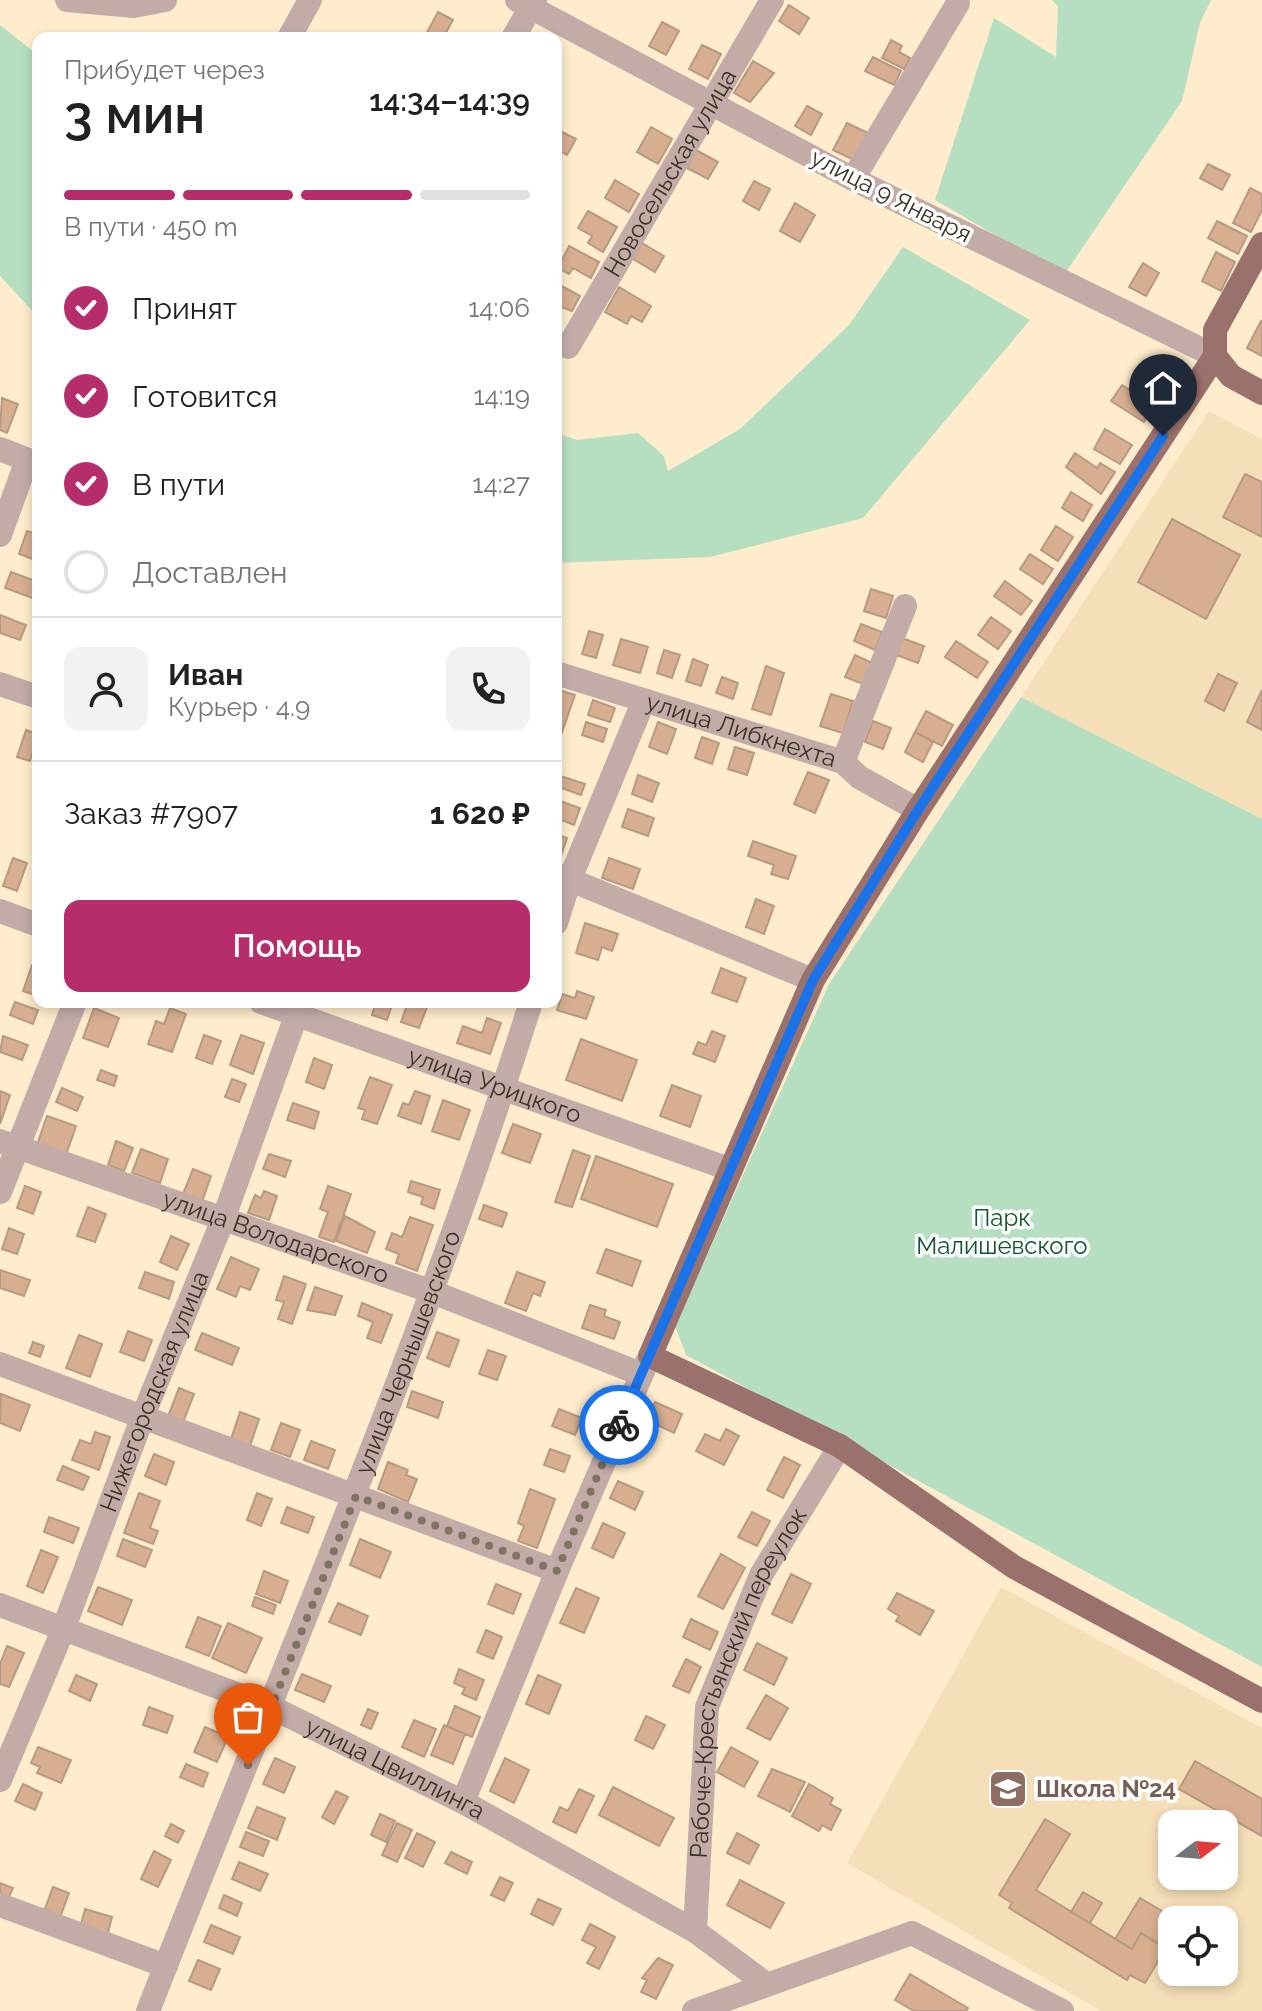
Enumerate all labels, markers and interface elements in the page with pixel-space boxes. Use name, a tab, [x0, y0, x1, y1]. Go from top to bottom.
text: Прибудет через	[64, 55, 265, 85]
street label: Новосельская улица	[598, 64, 742, 282]
text: 14:34–14:39	[369, 83, 530, 118]
text: 3 мин	[64, 84, 205, 145]
street label: улица 9 Января	[806, 143, 977, 249]
text: В пути · 450 m	[64, 212, 238, 242]
icon: check	[64, 286, 108, 330]
text: Принят	[132, 291, 237, 326]
text: 14:06	[468, 293, 530, 323]
pin	[1129, 354, 1197, 436]
icon: home	[1141, 366, 1185, 410]
icon: check	[64, 374, 108, 418]
text: Готовится	[132, 379, 278, 414]
text: 14:19	[473, 381, 530, 411]
icon: check	[64, 462, 108, 506]
text: В пути	[132, 467, 225, 502]
text: 14:27	[472, 469, 530, 499]
text: Доставлен	[132, 555, 288, 590]
button: person	[64, 647, 148, 731]
button: phone	[446, 647, 530, 731]
text: Иван	[168, 657, 243, 692]
street label: улица Либкнехта	[643, 687, 840, 773]
text: Курьер · 4.9	[168, 692, 310, 722]
text: Заказ #7907	[64, 796, 238, 831]
text: 1 620 ₽	[430, 796, 530, 831]
button: Помощь	[64, 900, 530, 992]
street label: улица Урицкого	[404, 1041, 585, 1129]
street label: улица Володарского	[159, 1184, 393, 1289]
park label: Парк Малишевского	[916, 1203, 1088, 1260]
street label: улица Чернышевского	[349, 1227, 467, 1478]
street label: Нижегородская улица	[93, 1267, 214, 1516]
courier	[579, 1385, 659, 1465]
icon: bike	[597, 1403, 641, 1447]
street label: Рабоче-Крестьянский переулок	[684, 1502, 813, 1859]
pin	[214, 1683, 282, 1765]
icon: bag	[226, 1695, 270, 1739]
street label: улица Цвиллинга	[301, 1711, 490, 1825]
school or university icon: Школа №24	[987, 1768, 1029, 1810]
place label: Школа №24	[1036, 1774, 1176, 1803]
north arrow	[1158, 1810, 1238, 1890]
map controls	[1158, 1810, 1238, 1986]
button: locate	[1158, 1906, 1238, 1986]

